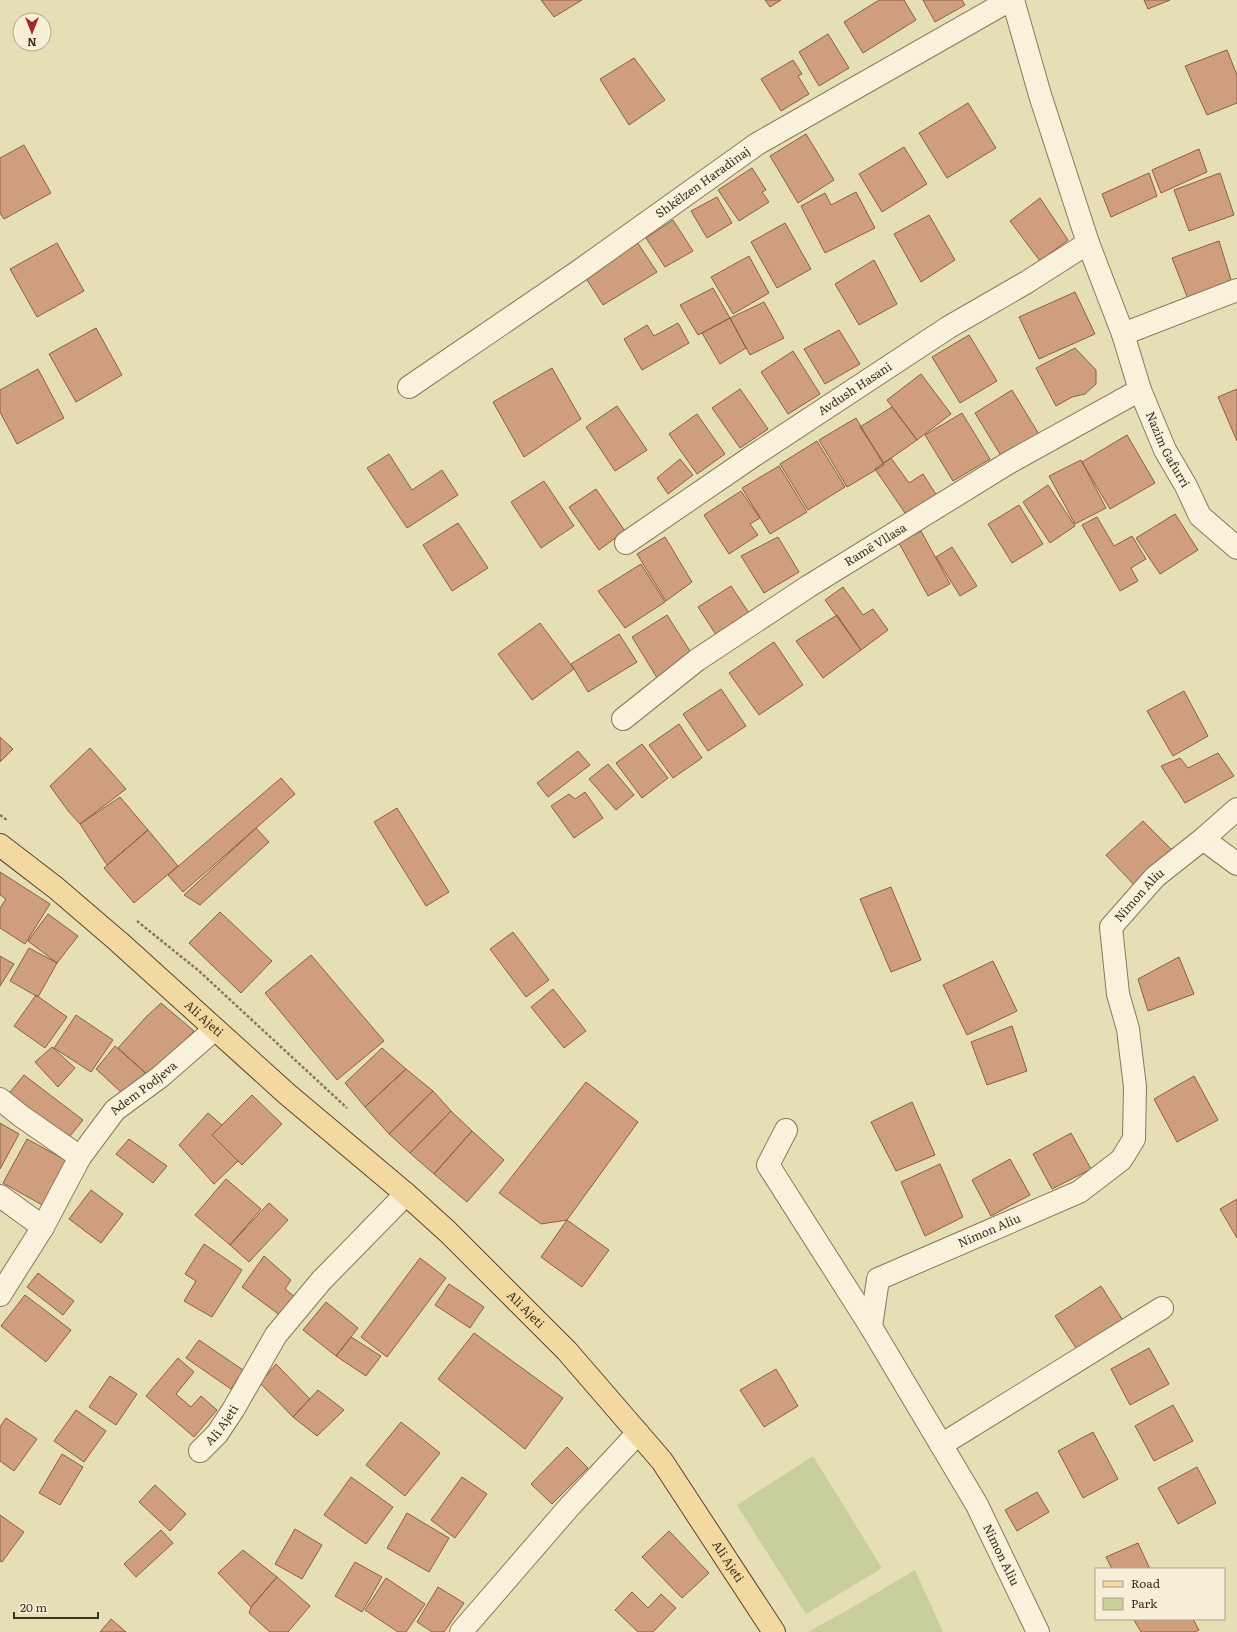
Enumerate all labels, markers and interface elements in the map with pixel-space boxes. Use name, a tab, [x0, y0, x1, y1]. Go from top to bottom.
north arrow	[12, 12, 52, 52]
text: N	[27, 35, 37, 51]
street label: Shkëlzen Haradinaj	[651, 142, 753, 222]
street label: Avdush Hasani	[814, 357, 895, 419]
street label: Nazim Gafurri	[1142, 408, 1195, 490]
street label: Ramë Vllasa	[840, 518, 910, 570]
street label: Nimon Aliu	[1110, 863, 1168, 925]
street label: Ali Ajeti	[181, 996, 228, 1040]
street label: Adem Podjeva	[104, 1056, 181, 1118]
street label: Nimon Aliu	[955, 1208, 1024, 1251]
street label: Ali Ajeti	[503, 1286, 549, 1332]
street label: Ali Ajeti	[200, 1401, 242, 1449]
street label: Nimon Aliu	[979, 1521, 1025, 1589]
street label: Ali Ajeti	[708, 1536, 749, 1585]
legend	[1095, 1568, 1225, 1620]
text: Road	[1131, 1574, 1161, 1592]
scale bar	[14, 1594, 98, 1620]
text: Park	[1131, 1594, 1158, 1612]
text: 20 m	[20, 1598, 47, 1616]

